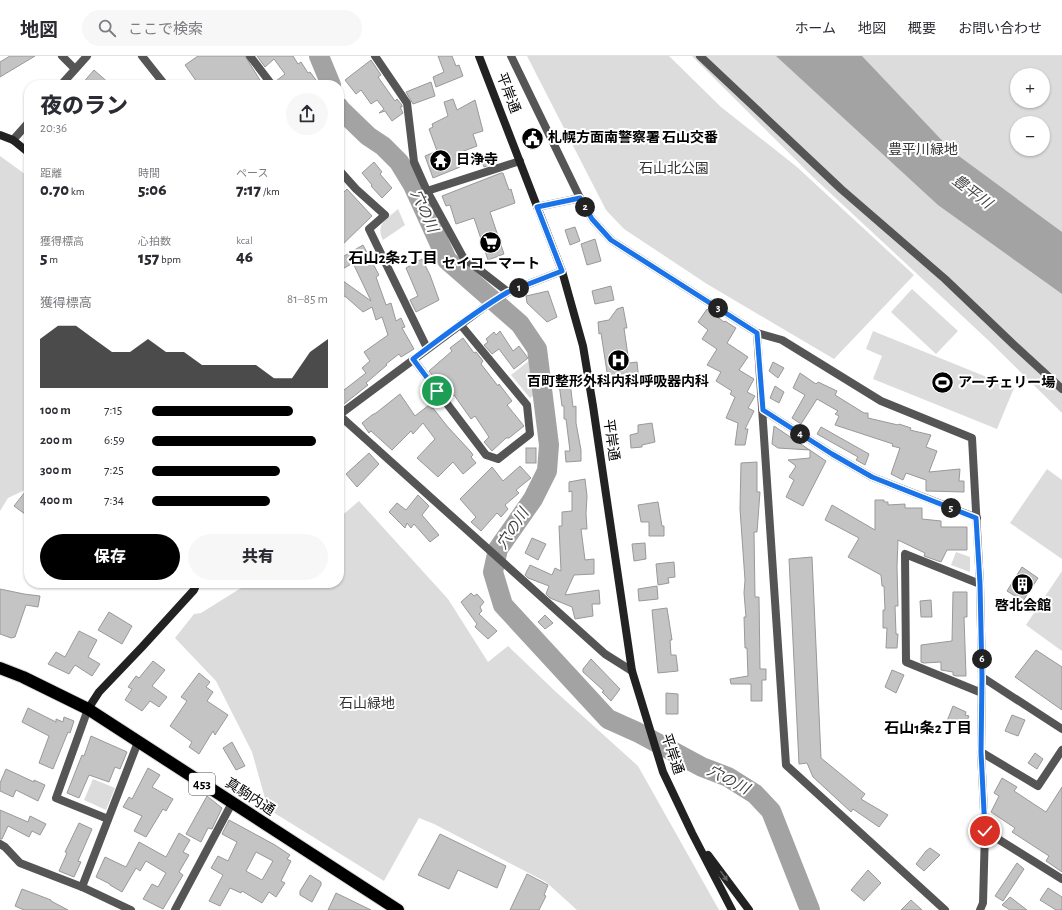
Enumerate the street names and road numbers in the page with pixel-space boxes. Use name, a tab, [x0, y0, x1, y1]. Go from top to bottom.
street label: 平岸通	[494, 71, 523, 115]
street label: 平岸通	[601, 418, 622, 462]
street label: 平岸通	[659, 732, 686, 776]
road number: 453	[189, 773, 215, 795]
street label: 真駒内通	[223, 775, 278, 818]

